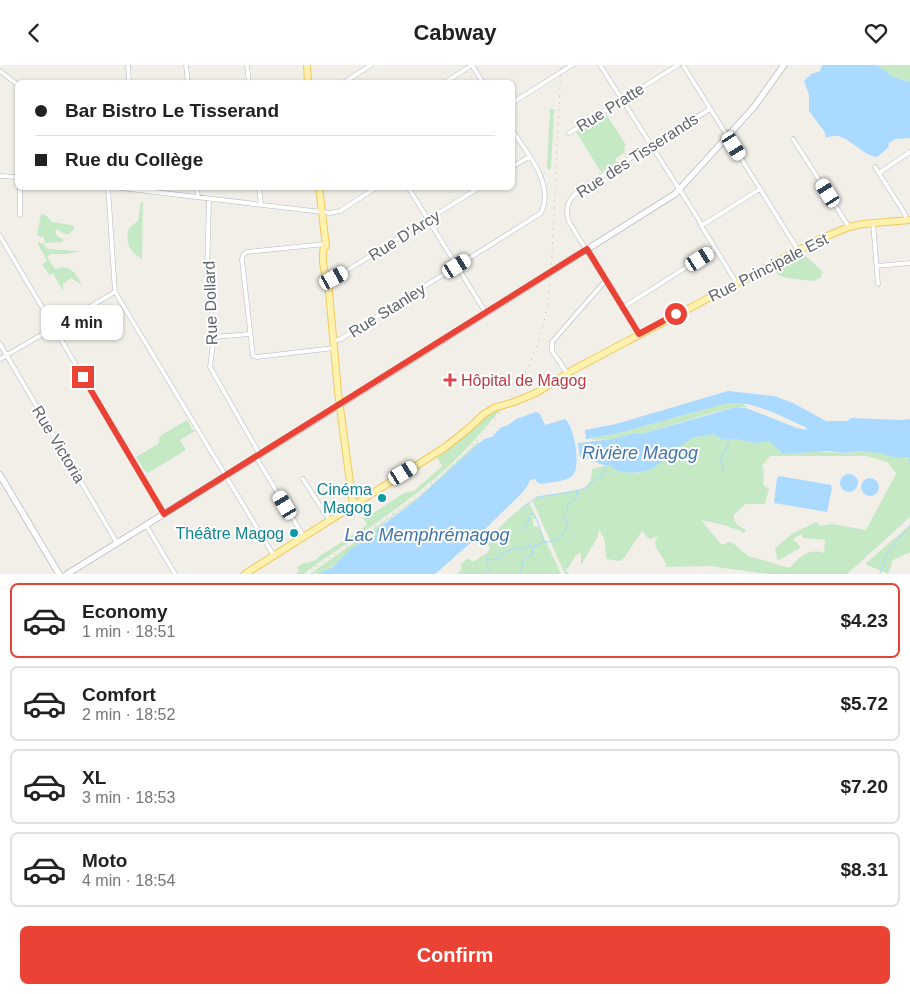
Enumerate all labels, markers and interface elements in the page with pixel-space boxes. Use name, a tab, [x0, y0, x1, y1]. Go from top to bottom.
icon: back	[20, 19, 48, 47]
icon: heart	[862, 19, 890, 47]
text: Cabway	[413, 20, 497, 45]
street label: Rue Pratte	[573, 80, 647, 135]
text: Bar Bistro Le Tisserand	[65, 100, 279, 121]
street label: Rue des Tisserands	[573, 110, 701, 201]
car	[719, 129, 748, 163]
text: Rue du Collège	[65, 149, 203, 170]
car	[813, 176, 842, 210]
street label: Rue D'Arcy	[366, 207, 443, 264]
street label: Rue Principale Est	[706, 230, 831, 305]
car	[683, 245, 716, 273]
car	[440, 252, 473, 280]
street label: Rue Dollard	[201, 260, 220, 345]
car	[317, 264, 350, 292]
street label: Rue Stanley	[346, 280, 429, 341]
route start	[665, 303, 687, 325]
callout: 4 min	[42, 305, 124, 339]
text: 4 min	[61, 314, 103, 331]
route end	[72, 366, 94, 388]
place label: Hôpital de Magog	[461, 372, 586, 389]
marker: Hôpital de Magog	[443, 373, 457, 387]
street label: Rue Victoria	[29, 403, 88, 486]
water label: Rivière Magog	[582, 443, 698, 463]
car	[386, 459, 419, 487]
place label: Cinéma Magog	[317, 481, 372, 516]
car	[270, 488, 299, 522]
marker: Cinéma Magog	[376, 492, 388, 504]
place label: Théâtre Magog	[175, 525, 284, 542]
water label: Lac Memphrémagog	[344, 525, 510, 545]
marker: Théâtre Magog	[288, 527, 300, 539]
icon: car	[22, 598, 67, 643]
text: Economy	[82, 601, 168, 622]
text: $4.23	[840, 610, 888, 631]
text: 1 min · 18:51	[82, 623, 175, 640]
icon: car	[22, 681, 67, 726]
text: Comfort	[82, 684, 156, 705]
text: $5.72	[840, 693, 888, 714]
text: 2 min · 18:52	[82, 706, 175, 723]
icon: car	[22, 764, 67, 809]
text: XL	[82, 767, 106, 788]
text: $7.20	[840, 776, 888, 797]
text: 3 min · 18:53	[82, 789, 175, 806]
icon: car	[22, 847, 67, 892]
text: Moto	[82, 850, 127, 871]
text: $8.31	[840, 859, 888, 880]
text: 4 min · 18:54	[82, 872, 175, 889]
button: Confirm	[20, 926, 890, 984]

